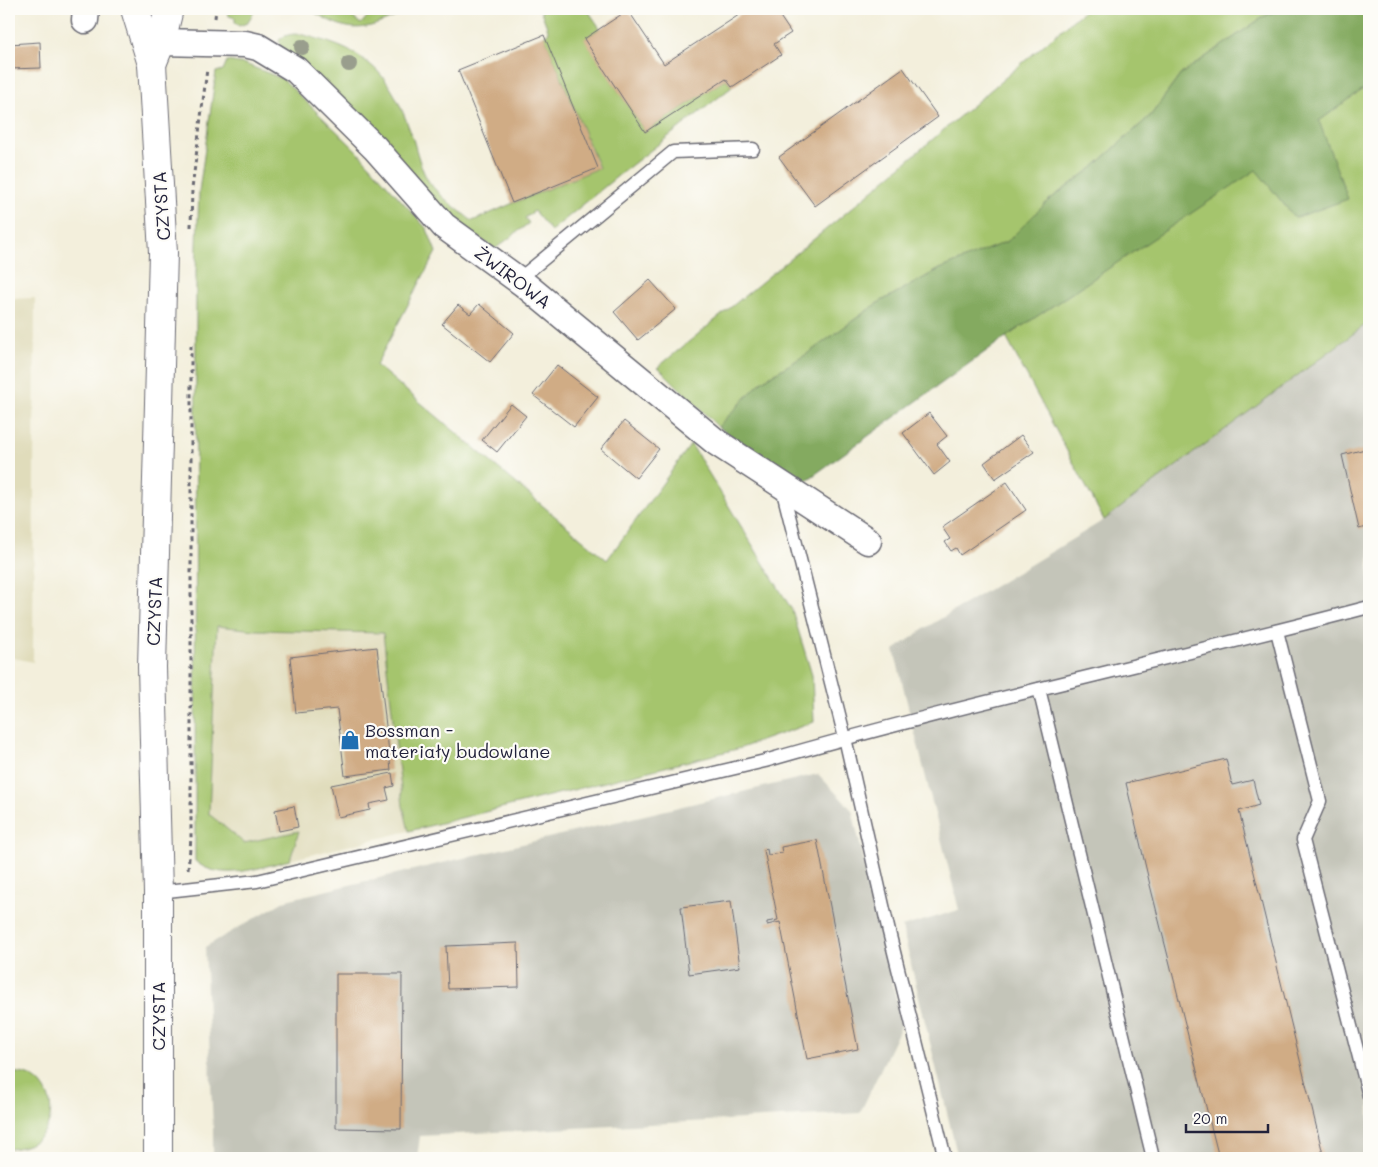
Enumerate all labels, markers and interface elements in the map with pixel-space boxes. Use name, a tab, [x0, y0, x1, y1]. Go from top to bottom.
street label: CZYSTA	[147, 171, 175, 241]
street label: ŻWIROWA	[470, 240, 556, 314]
street label: CZYSTA	[141, 576, 167, 646]
place label: Bossman - materiały budowlane	[365, 718, 550, 763]
shop icon: Bossman - materiały budowlane	[339, 729, 361, 751]
street label: CZYSTA	[146, 981, 170, 1051]
scale bar	[1186, 1102, 1268, 1134]
text: 20 m	[1193, 1108, 1227, 1128]

